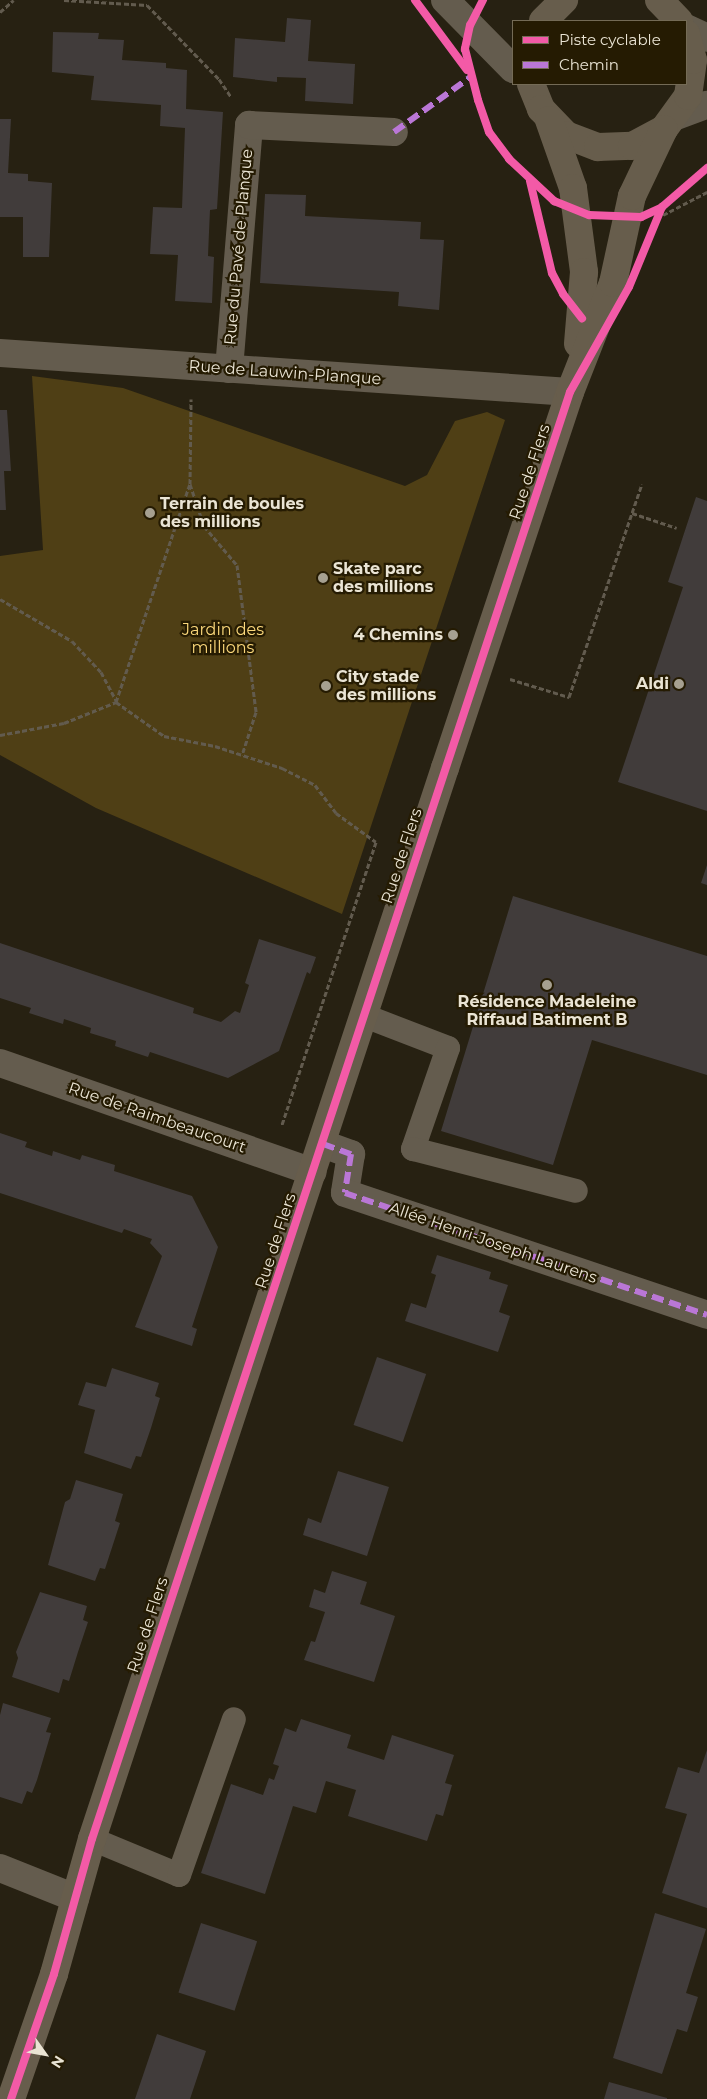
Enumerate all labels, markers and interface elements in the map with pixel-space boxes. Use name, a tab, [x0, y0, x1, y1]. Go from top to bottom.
legend	[512, 20, 687, 85]
text: Piste cyclable	[559, 30, 661, 49]
text: Chemin	[559, 55, 619, 74]
street label: Rue du Pavé de Planque	[221, 148, 257, 346]
street label: Rue de Lauwin-Planque	[188, 357, 382, 389]
street label: Rue de Flers	[506, 422, 554, 522]
place label: Terrain de boules des millions	[160, 494, 304, 532]
marker: Terrain de boules des millions	[144, 507, 156, 519]
place label: Skate parc des millions	[333, 559, 433, 597]
marker: Skate parc des millions	[317, 572, 329, 584]
park label: Jardin des millions	[182, 620, 264, 658]
place label: 4 Chemins	[353, 625, 443, 645]
marker: 4 Chemins	[447, 629, 459, 641]
place label: City stade des millions	[336, 667, 436, 705]
place label: Aldi	[636, 674, 669, 694]
marker: Aldi	[673, 678, 685, 690]
marker: City stade des millions	[320, 680, 332, 692]
street label: Rue de Flers	[378, 806, 426, 906]
marker: Résidence Madeleine Riffaud Batiment B	[541, 979, 553, 991]
place label: Résidence Madeleine Riffaud Batiment B	[458, 992, 636, 1030]
street label: Rue de Raimbeaucourt	[66, 1079, 248, 1157]
street label: Rue de Flers	[252, 1191, 300, 1291]
street label: Allée Henri-Joseph Laurens	[386, 1198, 600, 1288]
street label: Rue de Flers	[124, 1575, 172, 1675]
north arrow	[20, 2029, 70, 2079]
text: N	[47, 2052, 68, 2072]

